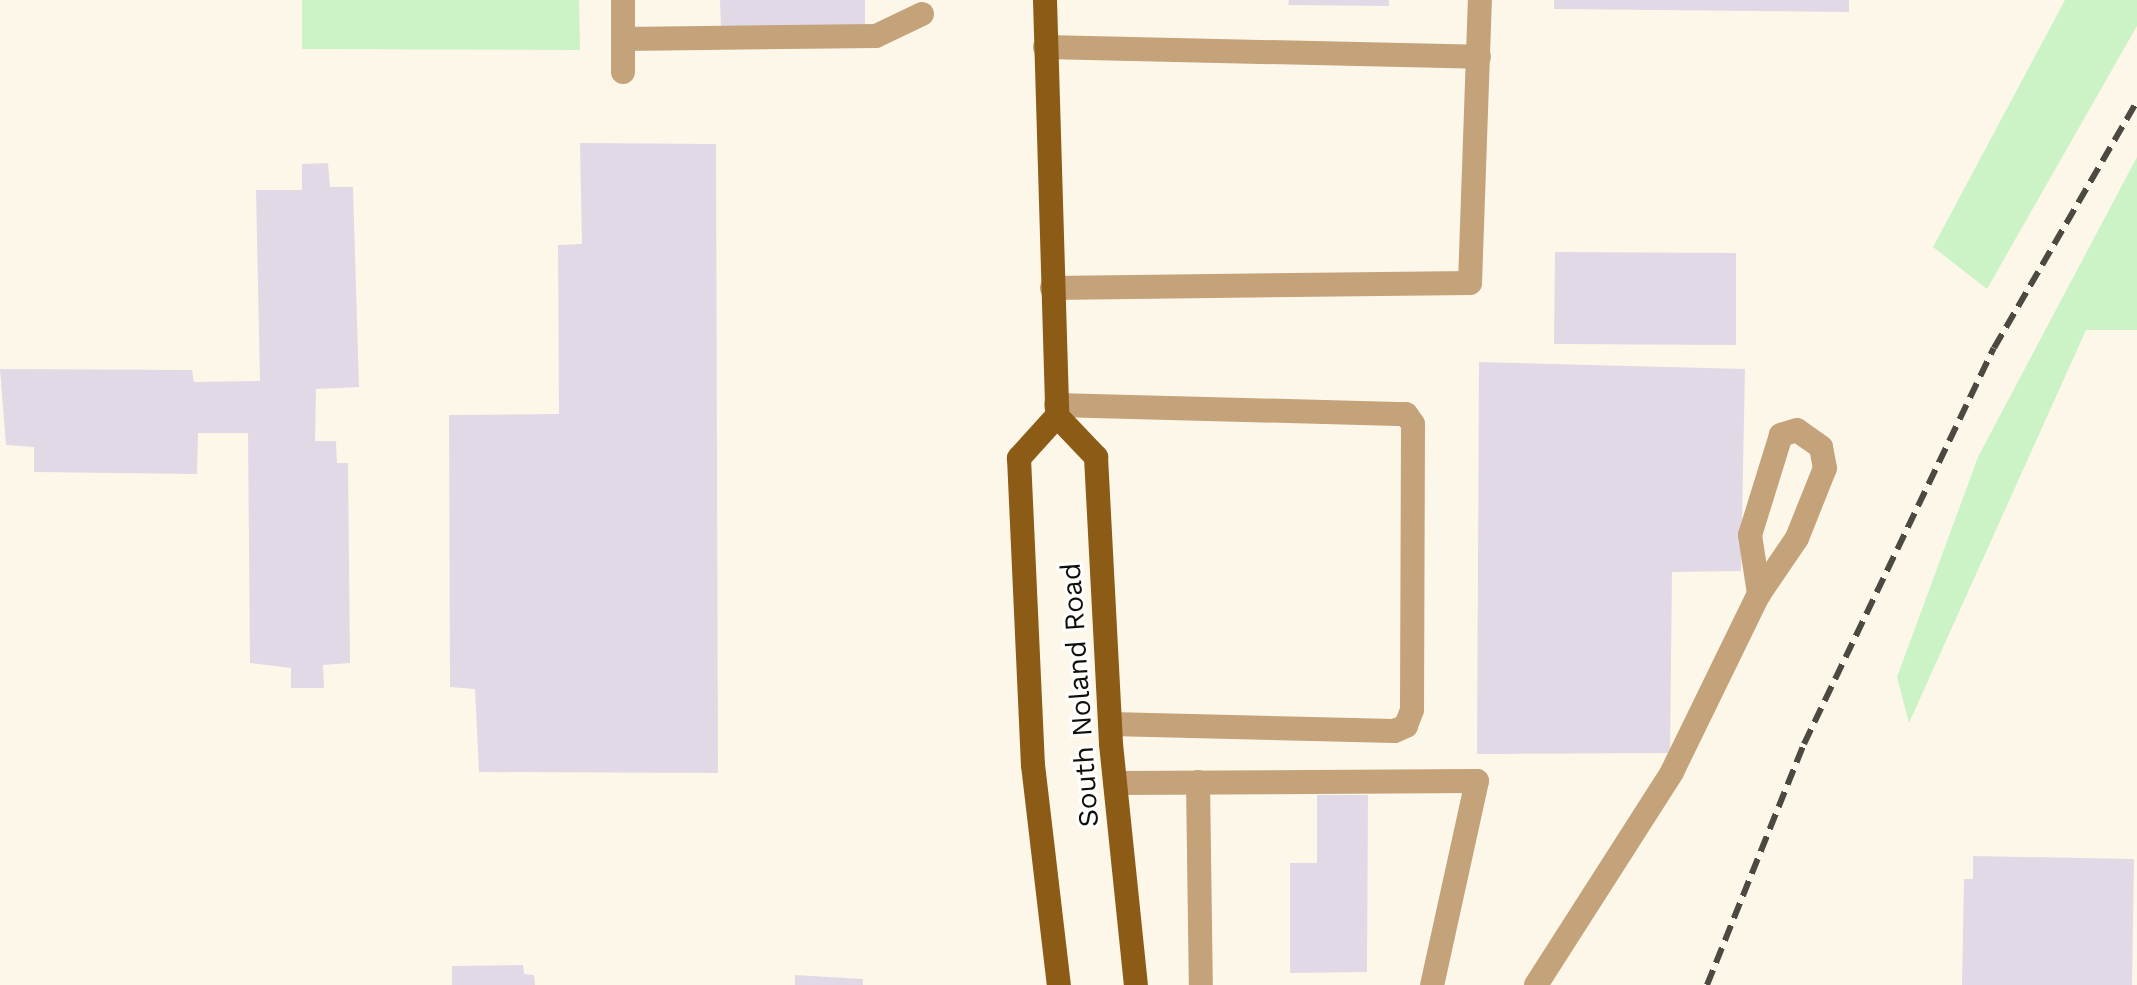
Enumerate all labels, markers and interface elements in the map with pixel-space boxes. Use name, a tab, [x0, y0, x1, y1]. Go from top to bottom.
street label: South Noland Road	[1054, 562, 1106, 828]

